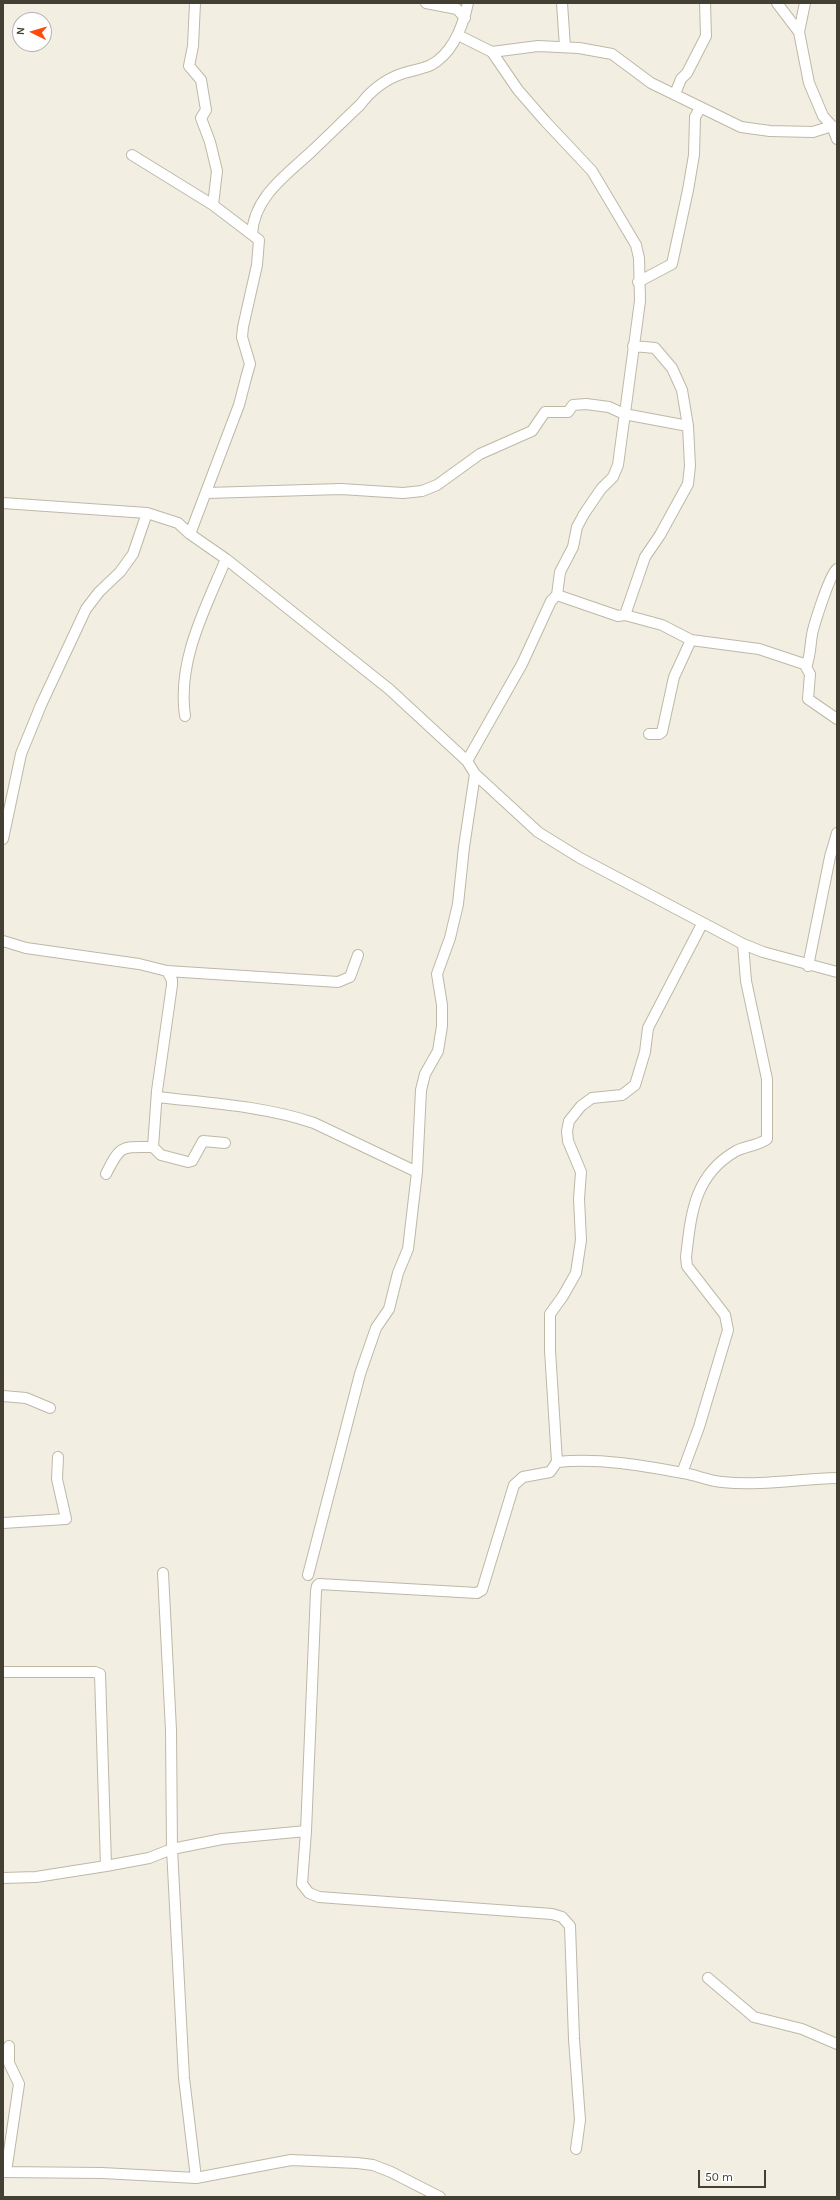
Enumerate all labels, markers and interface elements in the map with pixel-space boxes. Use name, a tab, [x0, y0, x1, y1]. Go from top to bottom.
north arrow	[12, 12, 52, 52]
text: N	[14, 27, 27, 36]
scale bar	[700, 2162, 768, 2188]
text: 50 m	[705, 2170, 733, 2184]

